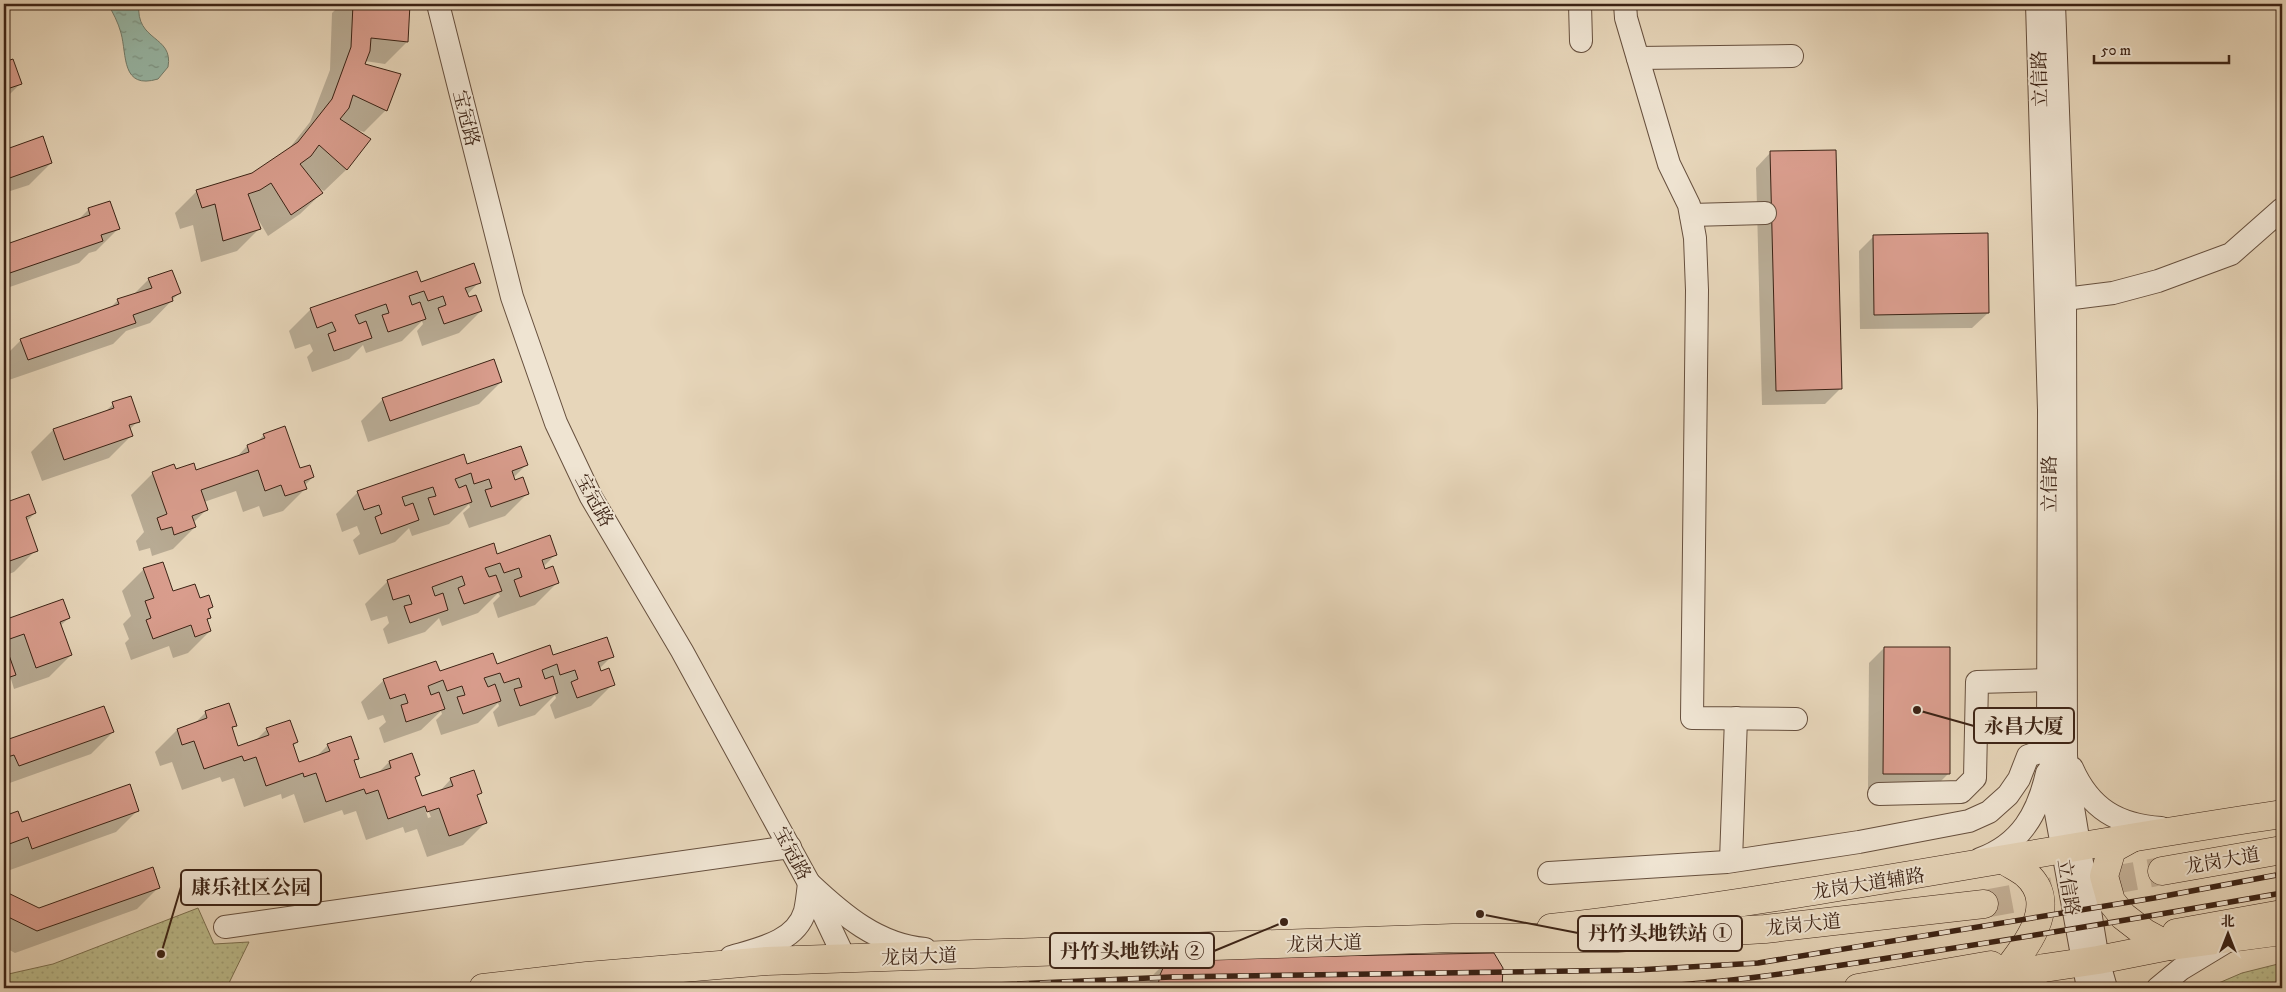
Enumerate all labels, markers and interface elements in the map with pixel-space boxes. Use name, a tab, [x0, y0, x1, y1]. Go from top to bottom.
scale bar	[2094, 32, 2228, 64]
text: 50 m	[2101, 41, 2131, 60]
street label: 立信路	[2028, 50, 2053, 108]
street label: 宝冠路	[447, 88, 484, 149]
street label: 立信路	[2039, 455, 2062, 513]
street label: 宝冠路	[570, 470, 618, 531]
callout: 永昌大厦	[1974, 708, 2074, 743]
text: 永昌大厦	[1984, 715, 2064, 740]
street label: 宝冠路	[768, 823, 815, 884]
street label: 龙岗大道	[2183, 844, 2262, 879]
street label: 立信路	[2052, 857, 2083, 917]
street label: 龙岗大道辅路	[1810, 864, 1926, 905]
callout: 康乐社区公园	[181, 870, 321, 905]
text: 康乐社区公园	[191, 876, 311, 901]
street label: 龙岗大道	[1764, 910, 1842, 941]
north arrow	[2204, 910, 2254, 960]
text: 北	[2221, 913, 2235, 931]
callout: 丹竹头地铁站 ①	[1578, 916, 1742, 951]
text: 丹竹头地铁站 ①	[1588, 922, 1732, 947]
street label: 龙岗大道	[1286, 932, 1362, 957]
callout: 丹竹头地铁站 ②	[1050, 933, 1214, 968]
text: 丹竹头地铁站 ②	[1060, 940, 1204, 965]
street label: 龙岗大道	[881, 945, 957, 970]

